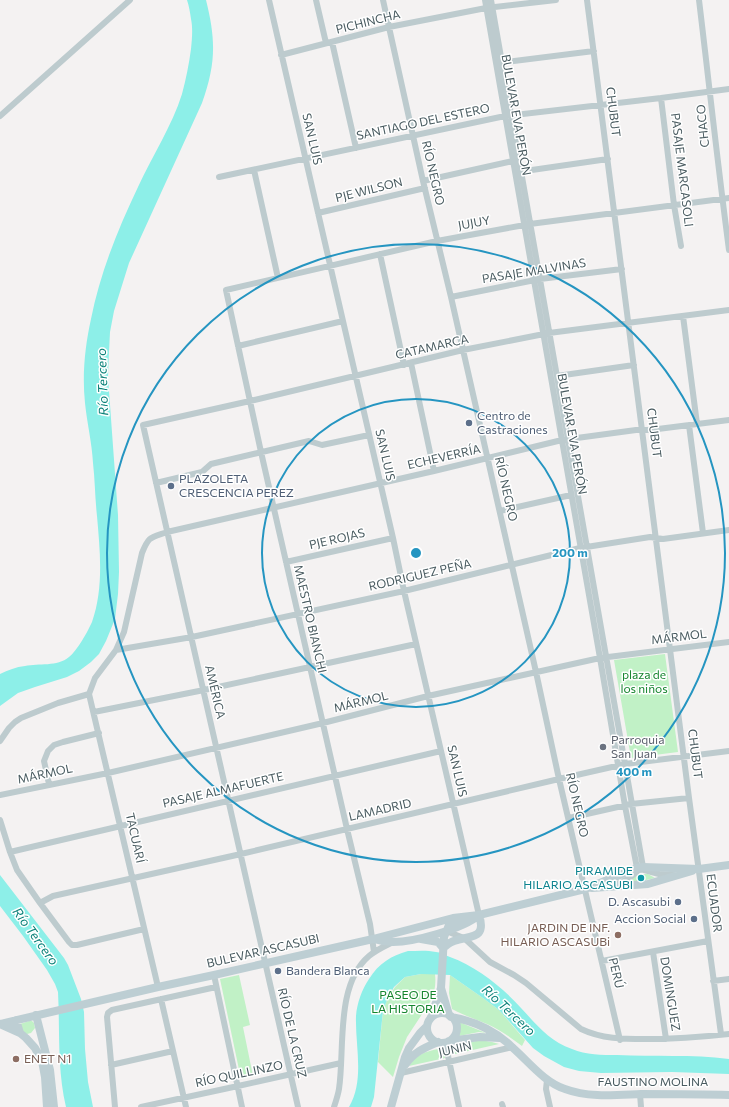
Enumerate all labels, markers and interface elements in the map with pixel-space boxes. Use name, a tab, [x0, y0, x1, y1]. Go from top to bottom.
street label: PICHINCHA	[334, 6, 401, 36]
street label: BULEVAR EVA PERÓN	[499, 53, 535, 177]
street label: CHUBUT	[604, 86, 624, 138]
street label: SANTIAGO DEL ESTERO	[355, 100, 491, 142]
street label: CHACO	[693, 104, 711, 148]
street label: SAN LUIS	[300, 112, 326, 166]
street label: PASAJE MARCASOLI	[668, 112, 697, 228]
street label: RÍO NEGRO	[420, 139, 448, 207]
street label: PJE WILSON	[334, 174, 404, 205]
street label: JUJUY	[457, 212, 491, 233]
street label: PASAJE MALVINAS	[481, 255, 587, 286]
street label: CATAMARCA	[394, 331, 470, 361]
water label: Río Tercero	[93, 348, 111, 416]
street label: BULEVAR EVA PERÓN	[555, 372, 591, 496]
street label: CHUBUT	[645, 407, 665, 459]
place label: Centro de Castraciones	[477, 408, 548, 436]
marker: Centro de Castraciones	[464, 418, 474, 428]
street label: SAN LUIS	[373, 428, 399, 482]
street label: ECHEVERRÍA	[406, 441, 482, 471]
street label: RÍO NEGRO	[493, 455, 521, 523]
place label: PLAZOLETA CRESCENCIA PEREZ	[179, 471, 294, 499]
marker: PLAZOLETA CRESCENCIA PEREZ	[166, 481, 176, 491]
street label: PJE ROJAS	[307, 525, 366, 552]
text: 200 m	[552, 545, 588, 559]
centre of rings	[409, 546, 423, 560]
street label: RODRIGUEZ PEÑA	[367, 555, 472, 593]
street label: MAESTRO BIANCHI	[292, 563, 330, 674]
street label: MÁRMOL	[650, 626, 708, 646]
street label: AMÉRICA	[203, 664, 229, 720]
park label: plaza de los niños	[620, 667, 668, 695]
street label: MÁRMOL	[332, 687, 390, 715]
street label: CHUBUT	[686, 728, 706, 780]
place label: Parroquia San Juan	[611, 732, 664, 761]
marker: Parroquia San Juan	[598, 742, 608, 752]
street label: SAN LUIS	[445, 744, 471, 798]
street label: MÁRMOL	[16, 760, 74, 786]
text: 400 m	[616, 764, 652, 778]
street label: PASAJE ALMAFUERTE	[161, 768, 285, 811]
street label: RÍO NEGRO	[564, 771, 592, 839]
street label: LAMADRID	[347, 795, 413, 823]
street label: TACUARÍ	[123, 811, 149, 865]
place label: PIRAMIDE HILARIO ASCASUBI	[523, 863, 633, 891]
marker: PIRAMIDE HILARIO ASCASUBI	[636, 873, 646, 883]
street label: ECUADOR	[704, 873, 726, 933]
place label: D. Ascasubi	[608, 894, 670, 908]
marker: D. Ascasubi	[673, 897, 683, 907]
water label: Río Tercero	[10, 904, 62, 968]
place label: Accion Social	[614, 911, 686, 925]
marker: Accion Social	[689, 914, 699, 924]
place label: JARDIN DE INF. HILARIO ASCASUBi	[501, 920, 610, 948]
street label: BULEVAR ASCASUBI	[205, 930, 320, 970]
marker: JARDIN DE INF. HILARIO ASCASUBi	[613, 930, 623, 940]
street label: PERÚ	[607, 956, 627, 990]
street label: DOMINGUEZ	[658, 956, 684, 1032]
place label: Bandera Blanca	[286, 963, 370, 977]
marker: Bandera Blanca	[273, 966, 283, 976]
water label: Río Tercero	[479, 981, 539, 1039]
street label: RÍO DE LA CRUZ	[276, 986, 310, 1079]
park label: PASEO DE LA HISTORIA	[371, 987, 445, 1015]
street label: JUNIN	[437, 1037, 473, 1060]
place label: ENET N1	[24, 1051, 71, 1065]
marker: ENET N1	[11, 1054, 21, 1064]
street label: RÍO QUILLINZO	[194, 1057, 284, 1089]
street label: FAUSTINO MOLINA	[598, 1074, 708, 1088]

